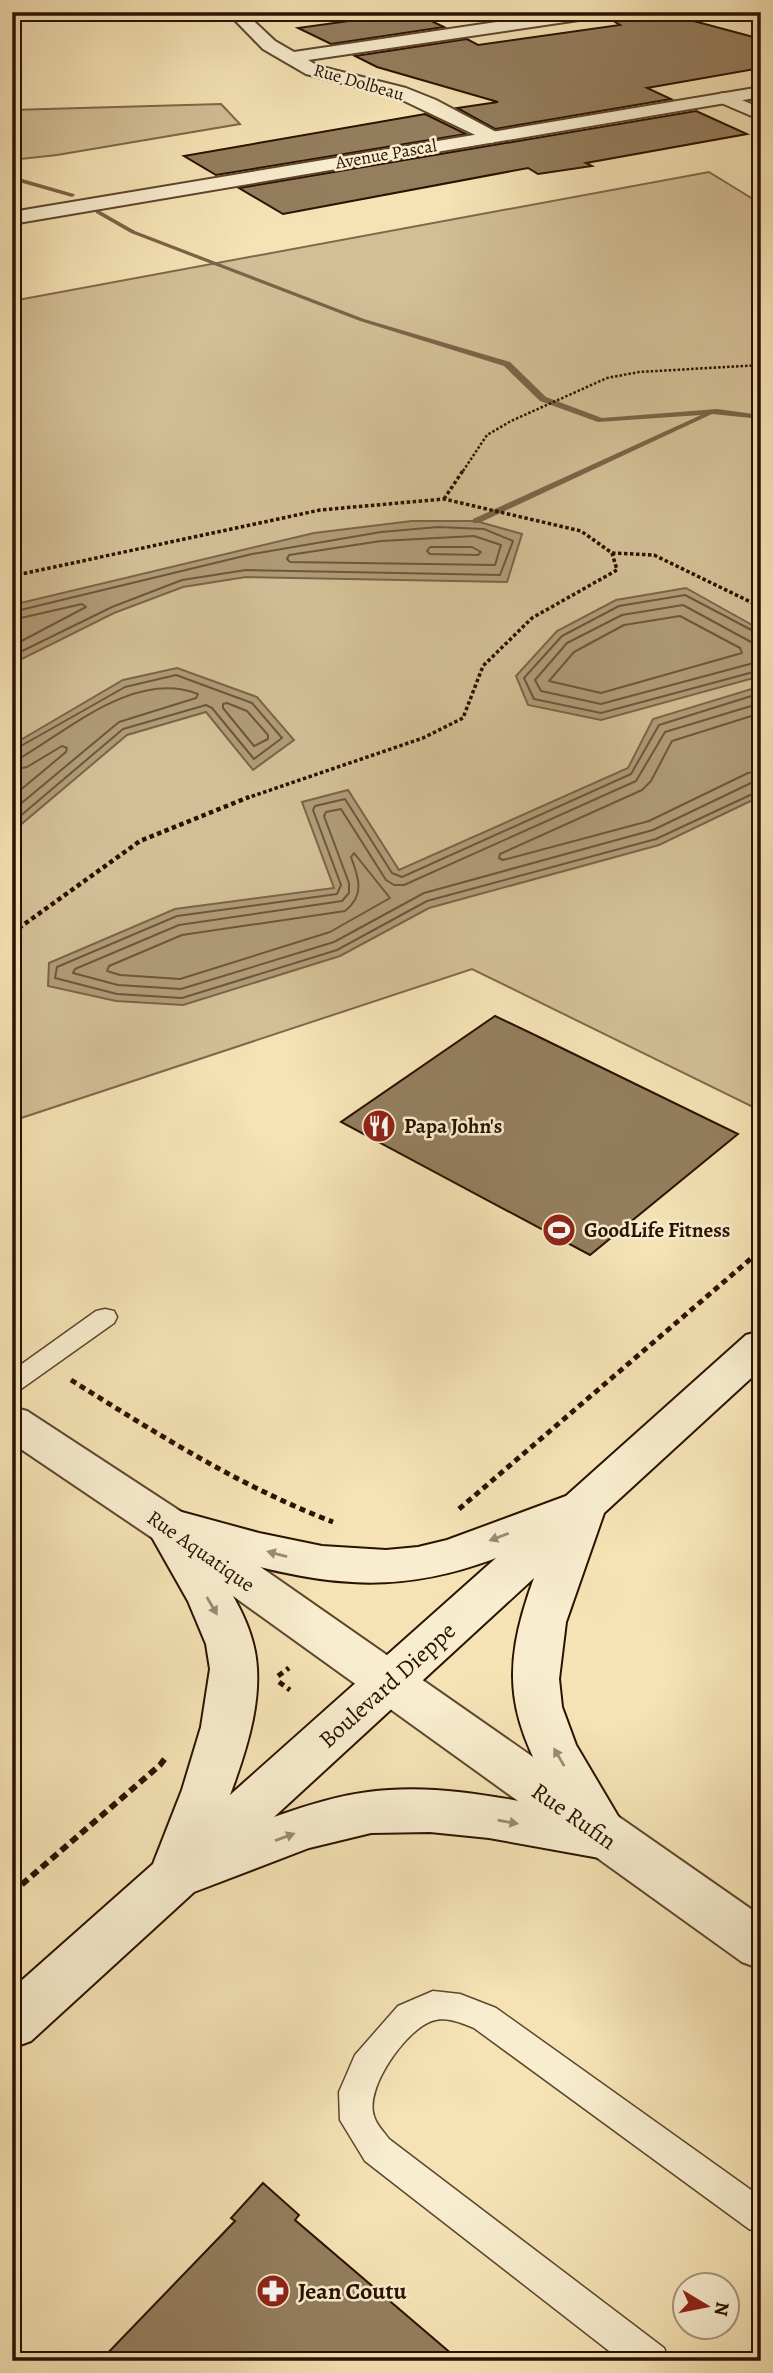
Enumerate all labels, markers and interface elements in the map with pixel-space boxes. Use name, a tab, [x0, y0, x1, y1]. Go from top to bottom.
street label: Rue Dolbeau	[311, 58, 407, 106]
street label: Avenue Pascal	[332, 133, 439, 175]
restaurant icon: Papa John's	[360, 1107, 398, 1145]
place label: Papa John's	[404, 1112, 502, 1140]
sports icon: GoodLife Fitness	[540, 1211, 578, 1249]
place label: GoodLife Fitness	[584, 1216, 730, 1244]
street label: Rue Aquatique	[142, 1504, 260, 1598]
one-way arrow	[488, 1532, 509, 1543]
one-way arrow	[266, 1548, 288, 1559]
one-way arrow	[206, 1596, 218, 1616]
street label: Boulevard Dieppe	[312, 1615, 462, 1755]
one-way arrow	[553, 1748, 565, 1767]
street label: Rue Rufin	[525, 1775, 623, 1857]
one-way arrow	[497, 1817, 519, 1828]
one-way arrow	[274, 1831, 295, 1842]
pharmacy icon: Jean Coutu	[254, 2272, 292, 2310]
north arrow	[672, 2272, 742, 2342]
place label: Jean Coutu	[298, 2275, 407, 2307]
text: N	[708, 2300, 736, 2318]

